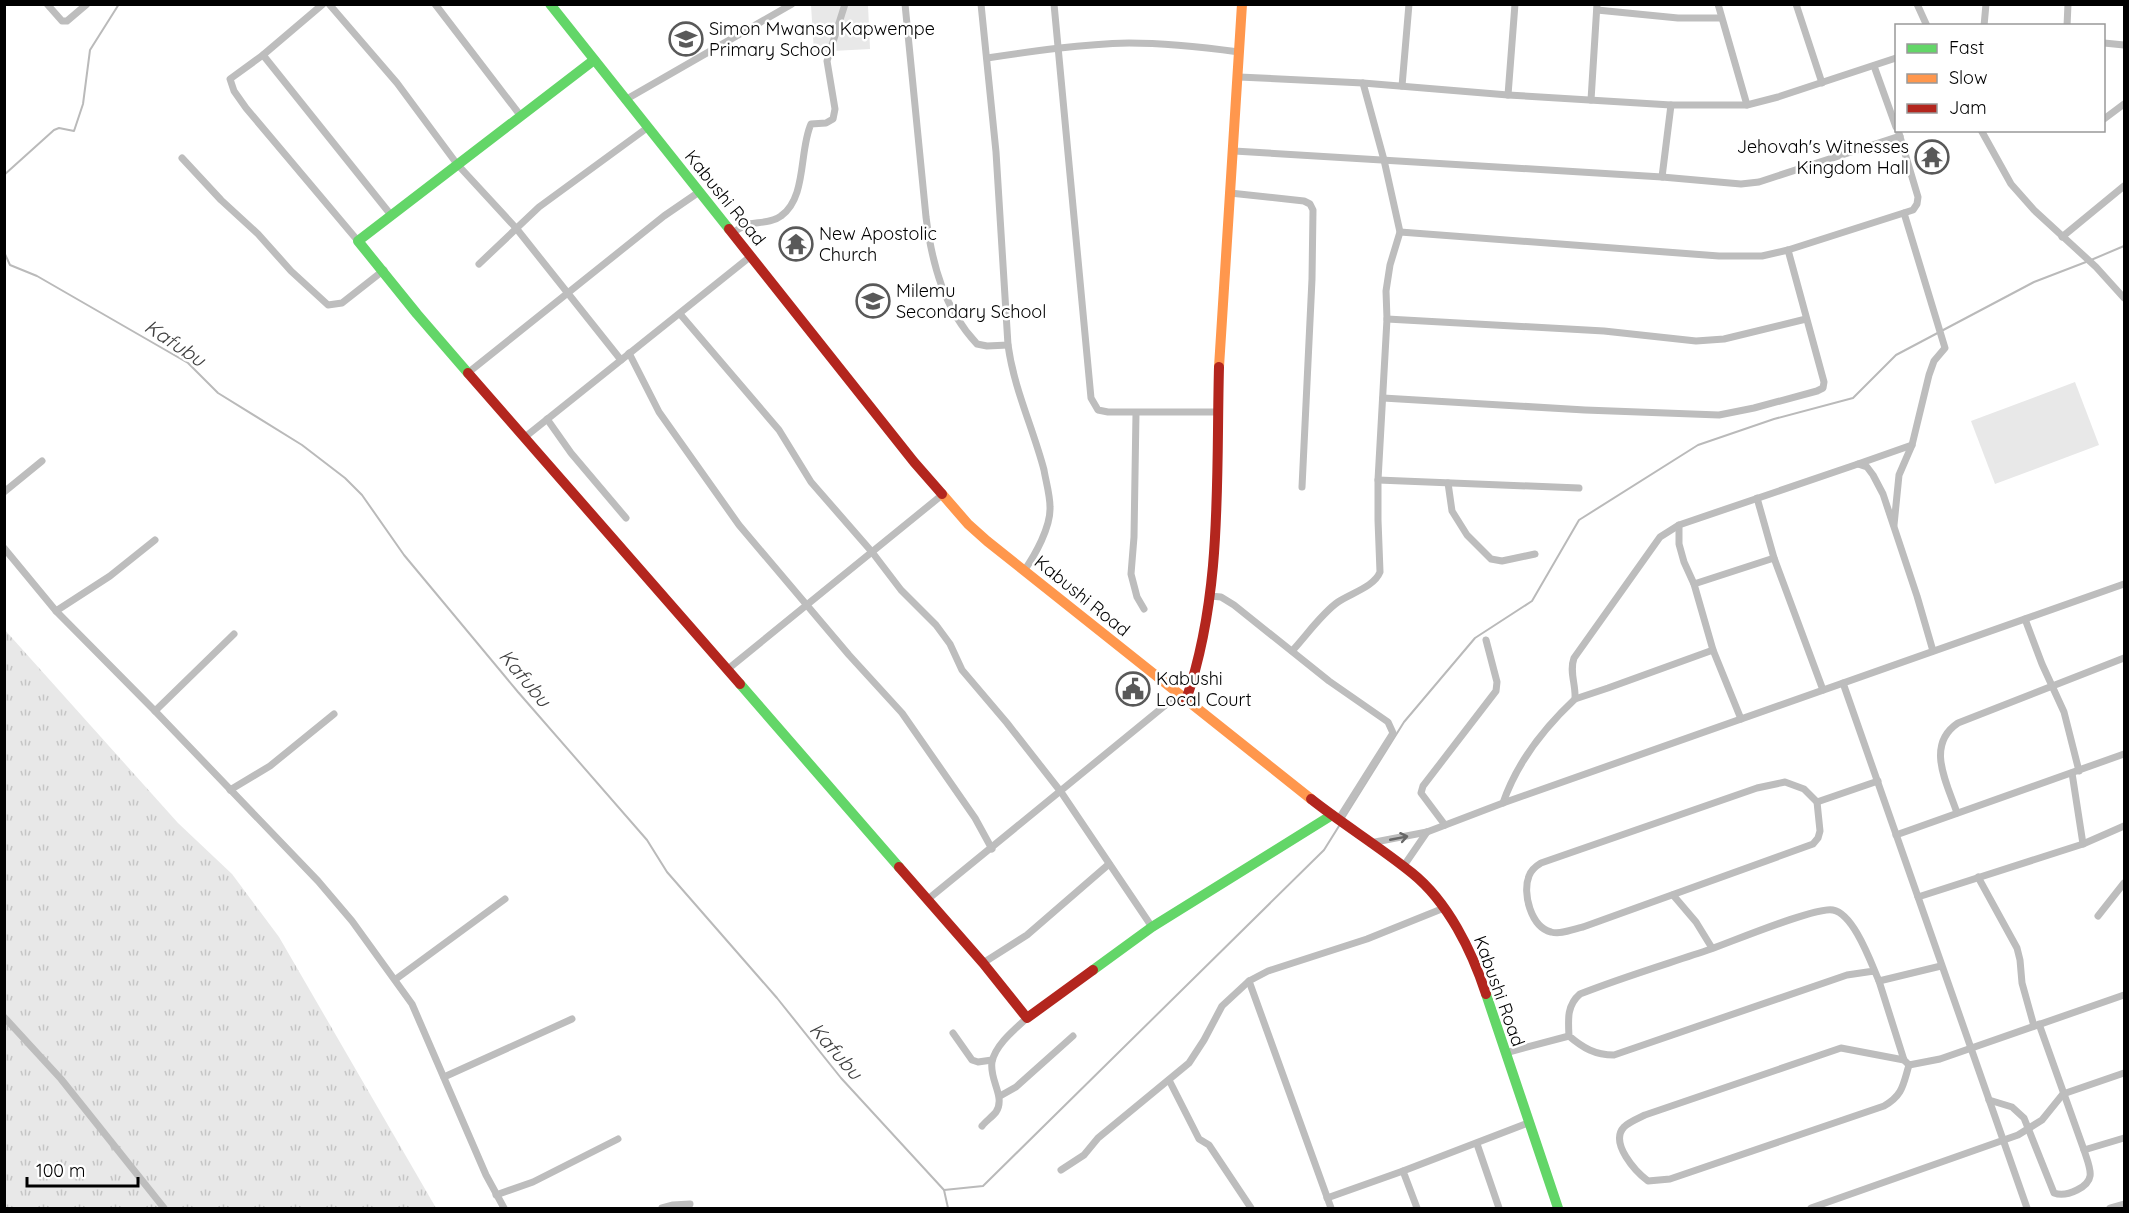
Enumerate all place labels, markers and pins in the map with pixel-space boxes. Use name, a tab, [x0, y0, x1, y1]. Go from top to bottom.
place label: Simon Mwansa Kapwempe Primary School	[709, 17, 935, 61]
school or university icon: Simon Mwansa Kapwempe Primary School	[668, 21, 704, 57]
place label: Jehovah's Witnesses Kingdom Hall	[1737, 135, 1909, 179]
temple icon: Jehovah's Witnesses Kingdom Hall	[1914, 139, 1950, 175]
place label: New Apostolic Church	[819, 222, 937, 266]
temple icon: New Apostolic Church	[778, 226, 814, 262]
place label: Milemu Secondary School	[896, 279, 1046, 323]
school or university icon: Milemu Secondary School	[855, 283, 891, 319]
place label: Kabushi Local Court	[1156, 667, 1252, 711]
public building icon: Kabushi Local Court	[1115, 671, 1151, 707]

